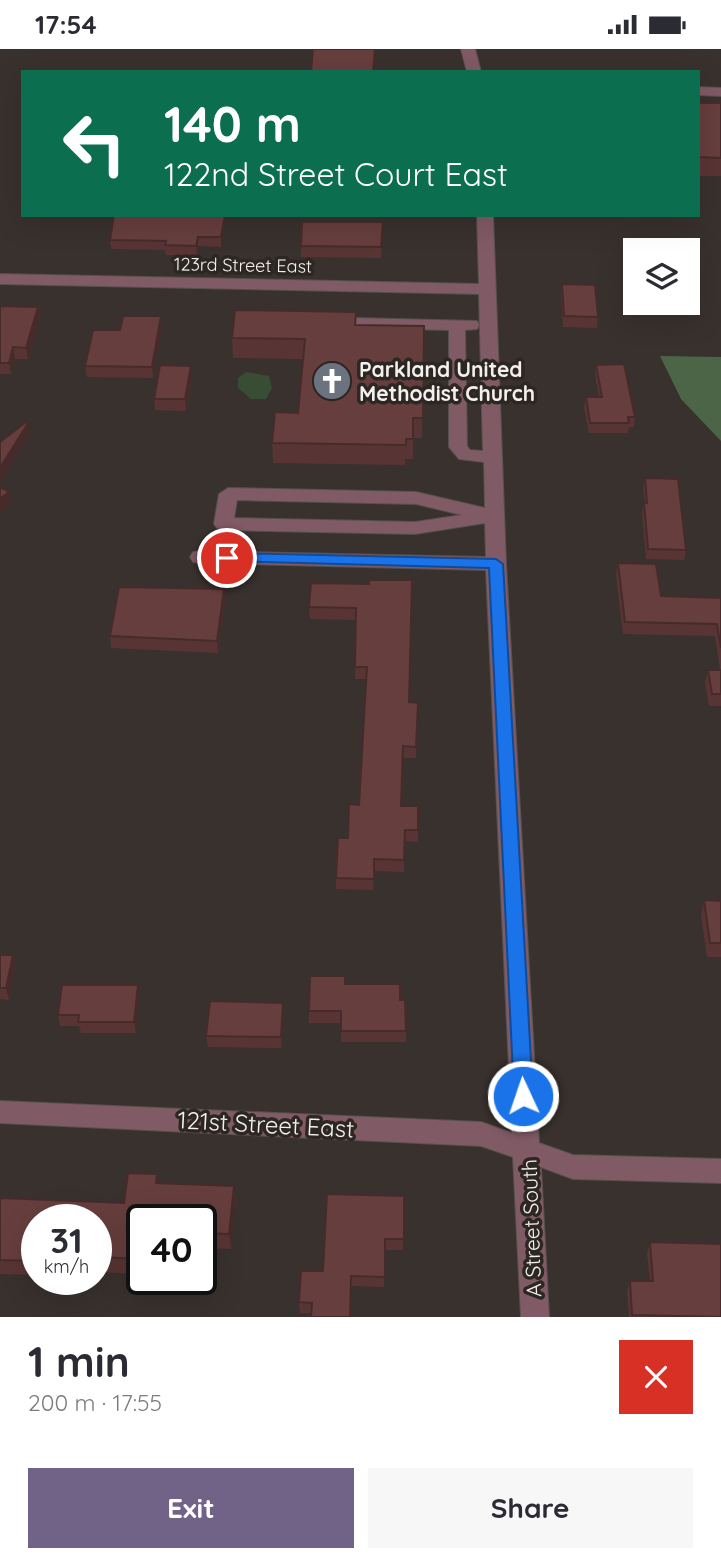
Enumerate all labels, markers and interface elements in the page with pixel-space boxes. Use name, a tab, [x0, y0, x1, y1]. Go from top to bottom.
text: 17:54	[35, 8, 97, 41]
text: 140 m	[164, 93, 301, 154]
icon: left	[49, 98, 140, 189]
text: 122nd Street Court East	[164, 154, 508, 194]
map controls	[623, 238, 700, 315]
button: layers	[623, 238, 700, 315]
street label: 123rd Street East	[174, 252, 312, 278]
place label: Parkland United Methodist Church	[359, 356, 535, 406]
church icon: Parkland United Methodist Church	[311, 360, 353, 402]
pin	[197, 528, 257, 588]
icon: arrive	[208, 539, 246, 577]
position arrow	[486, 1059, 560, 1133]
street label: 121st Street East	[177, 1104, 355, 1144]
street label: A Street South	[516, 1159, 546, 1297]
speed limit sign: 40	[126, 1204, 217, 1295]
text: 31	[50, 1218, 83, 1262]
text: km/h	[44, 1255, 89, 1278]
text: 1 min	[28, 1335, 130, 1388]
button: close	[619, 1340, 693, 1414]
text: 200 m · 17:55	[28, 1388, 162, 1417]
button: Exit	[28, 1468, 354, 1548]
button: Share	[368, 1468, 693, 1548]

